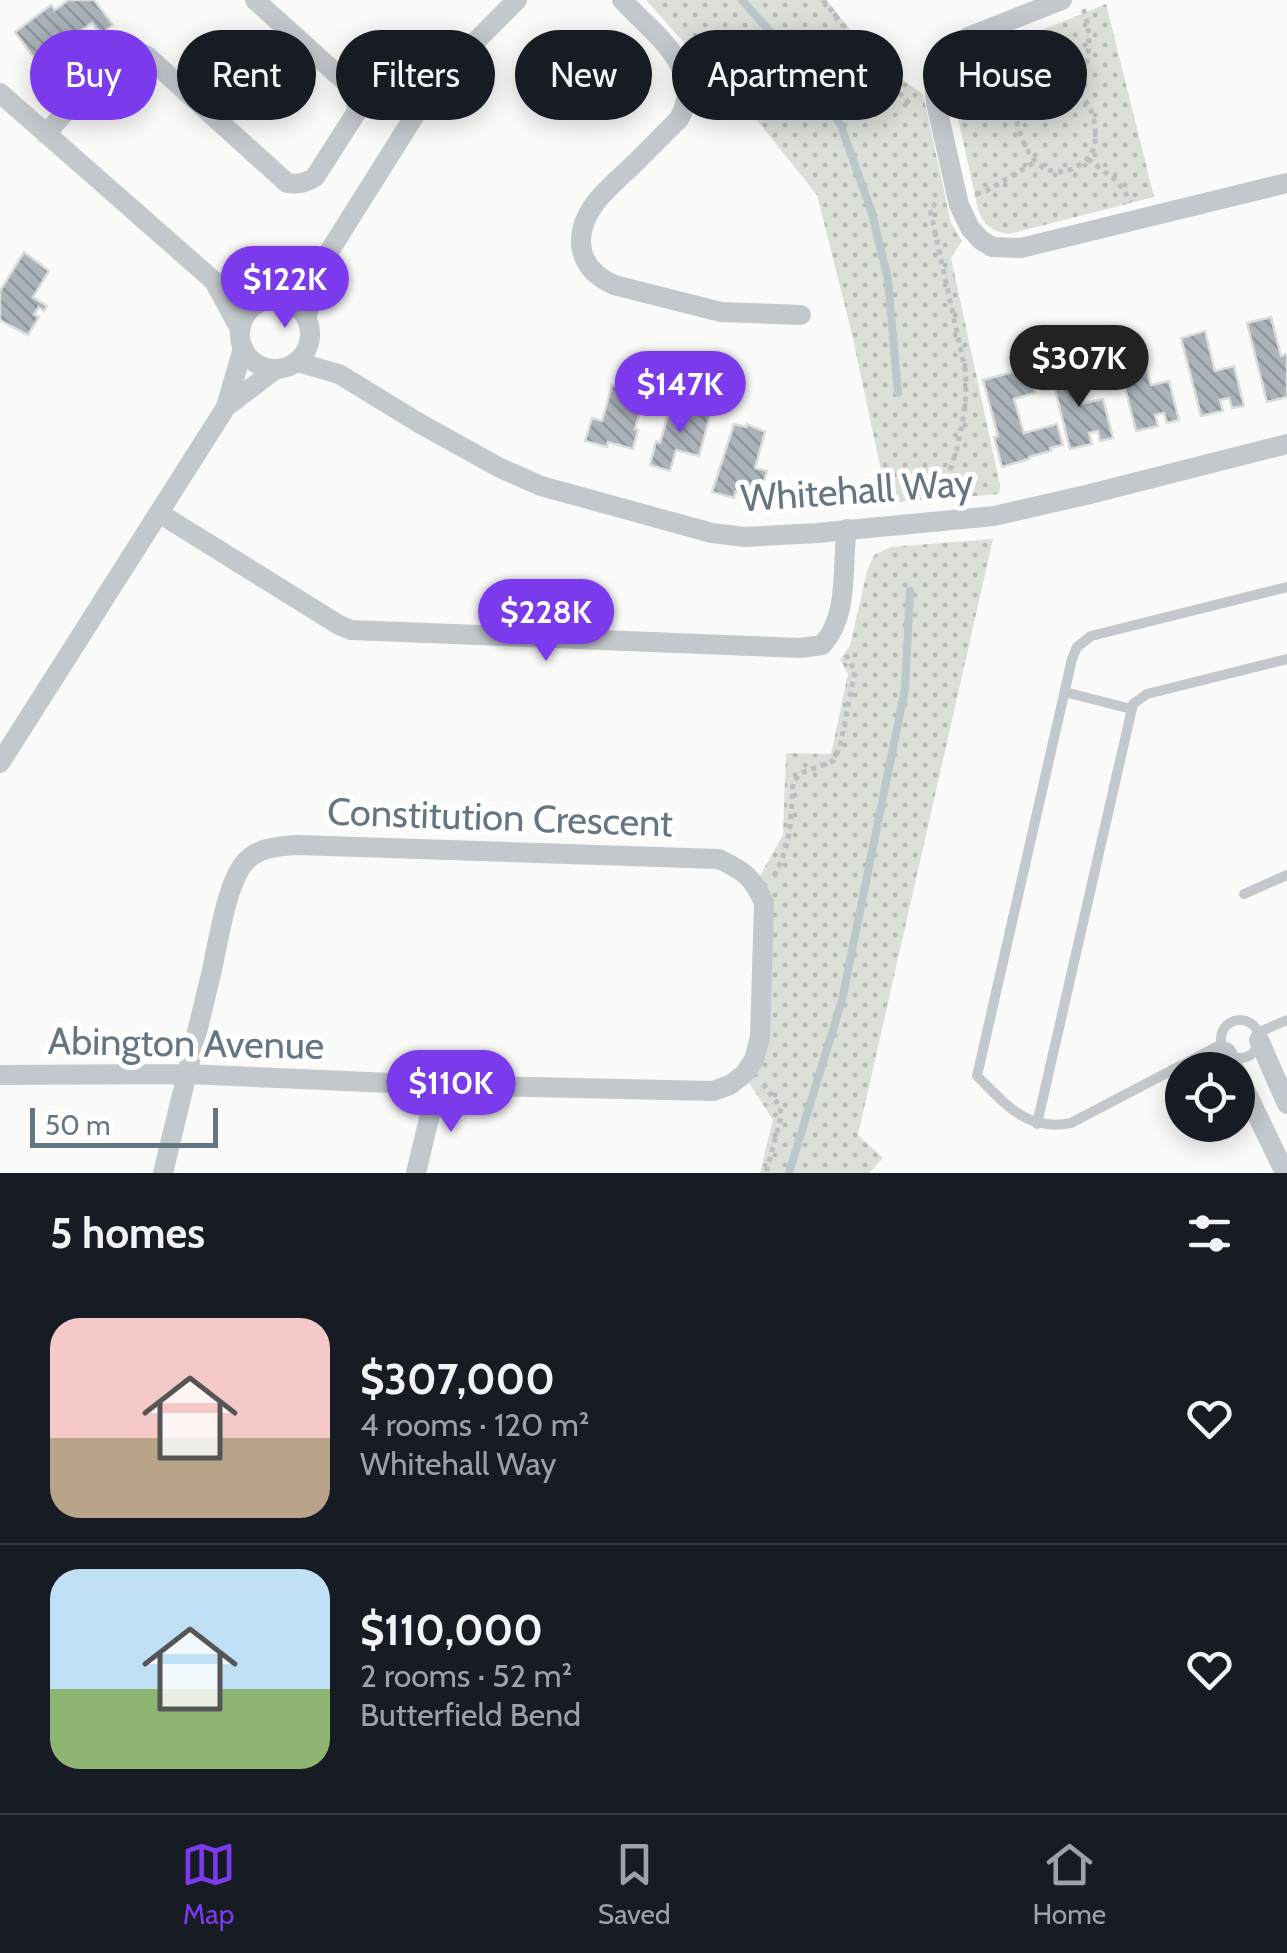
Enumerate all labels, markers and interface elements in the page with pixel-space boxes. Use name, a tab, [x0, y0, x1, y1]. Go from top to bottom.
chip: Buy	[30, 30, 157, 120]
chip: Rent	[177, 30, 316, 120]
chip: Filters	[336, 30, 495, 120]
chip: New	[515, 30, 652, 120]
chip: Apartment	[672, 30, 903, 120]
chip: House	[923, 30, 1087, 120]
pin: $122K	[215, 246, 355, 331]
text: $122K	[243, 259, 327, 298]
pin: $307K	[1009, 325, 1149, 410]
text: $307K	[1032, 338, 1126, 377]
pin: $147K	[610, 351, 750, 436]
text: $147K	[637, 364, 723, 403]
street label: Whitehall Way	[739, 458, 975, 522]
pin: $228K	[476, 579, 616, 664]
text: $228K	[500, 592, 592, 631]
street label: Constitution Crescent	[326, 787, 674, 847]
street label: Abington Avenue	[47, 1017, 325, 1069]
pin: $110K	[381, 1050, 521, 1135]
map controls	[1165, 1052, 1255, 1142]
button: locate	[1165, 1052, 1255, 1142]
text: $110K	[409, 1063, 493, 1102]
scale bar	[30, 1103, 218, 1148]
text: 50 m	[45, 1108, 111, 1142]
icon: filters	[1182, 1206, 1237, 1261]
text: 5 homes	[50, 1207, 205, 1259]
text: $307,000	[360, 1353, 555, 1405]
icon: home	[130, 1358, 250, 1478]
icon: heart	[1182, 1391, 1237, 1446]
text: 4 rooms · 120 m²	[360, 1405, 589, 1444]
text: Whitehall Way	[360, 1444, 556, 1483]
text: $110,000	[360, 1604, 543, 1656]
icon: home	[130, 1609, 250, 1729]
icon: heart	[1182, 1642, 1237, 1697]
text: 2 rooms · 52 m²	[360, 1656, 572, 1695]
text: Butterfield Bend	[360, 1695, 581, 1734]
tab: Map	[181, 1837, 236, 1931]
tab: Saved	[598, 1837, 671, 1931]
tab: Home	[1032, 1837, 1106, 1931]

